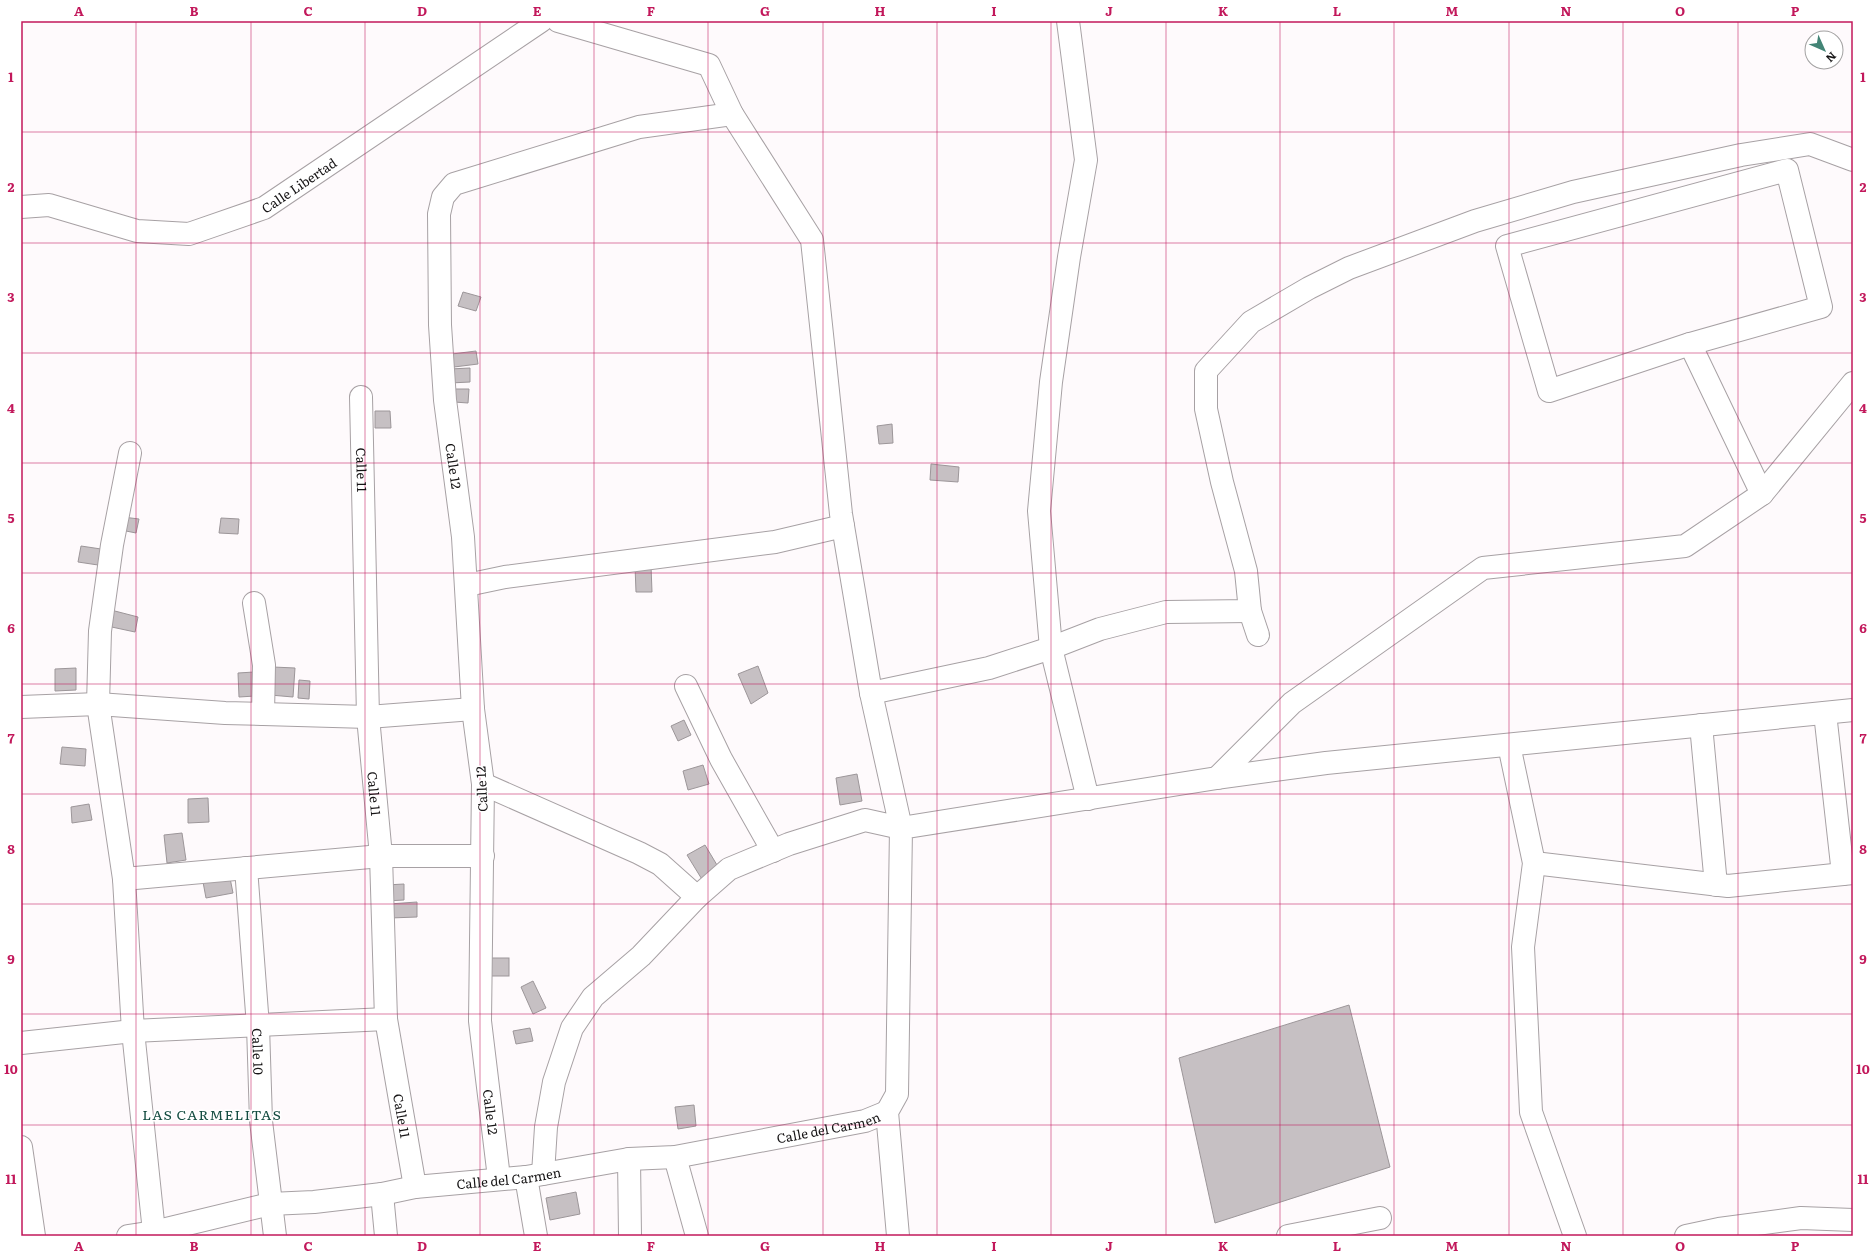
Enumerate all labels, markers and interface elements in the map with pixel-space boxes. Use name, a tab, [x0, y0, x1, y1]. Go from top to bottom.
text: A	[74, 1, 84, 20]
text: B	[190, 1, 199, 20]
text: C	[303, 1, 313, 20]
text: D	[417, 1, 427, 20]
text: E	[533, 1, 542, 20]
text: F	[647, 1, 655, 20]
text: G	[760, 1, 770, 20]
text: H	[875, 1, 886, 20]
text: I	[991, 1, 997, 20]
text: J	[1105, 1, 1113, 20]
text: K	[1218, 1, 1229, 20]
text: L	[1333, 1, 1341, 20]
text: M	[1446, 1, 1459, 20]
text: N	[1561, 1, 1572, 20]
text: O	[1675, 1, 1685, 20]
text: P	[1791, 1, 1800, 20]
north arrow	[1804, 30, 1844, 70]
text: N	[1823, 49, 1841, 67]
text: 1	[8, 67, 14, 86]
text: 1	[1860, 67, 1866, 86]
street label: Calle Libertad	[257, 152, 340, 217]
text: 2	[8, 177, 15, 196]
text: 2	[1860, 177, 1867, 196]
text: 3	[7, 287, 15, 306]
text: 3	[1859, 287, 1867, 306]
text: 4	[7, 398, 15, 417]
text: 4	[1859, 398, 1867, 417]
street label: Calle 12	[441, 442, 467, 490]
street label: Calle 11	[353, 448, 373, 492]
text: 5	[7, 508, 15, 527]
text: 5	[1859, 508, 1867, 527]
text: 6	[7, 618, 15, 637]
text: 6	[1859, 618, 1867, 637]
text: 7	[7, 728, 15, 747]
text: 7	[1859, 728, 1867, 747]
street label: Calle 12	[470, 765, 492, 812]
street label: Calle 11	[364, 771, 387, 817]
text: 8	[7, 839, 15, 858]
text: 8	[1859, 839, 1867, 858]
text: 9	[7, 949, 15, 968]
text: 9	[1859, 949, 1867, 968]
street label: Calle 10	[249, 1028, 269, 1076]
text: 10	[4, 1059, 18, 1078]
text: 10	[1856, 1059, 1870, 1078]
street label: Calle 12	[479, 1088, 503, 1136]
street label: Calle 11	[390, 1092, 416, 1139]
district label: LAS CARMELITAS	[142, 1104, 282, 1124]
street label: Calle del Carmen	[775, 1106, 883, 1147]
street label: Calle del Carmen	[456, 1162, 563, 1193]
text: 11	[6, 1169, 17, 1188]
text: 11	[1858, 1169, 1869, 1188]
text: A	[74, 1236, 84, 1255]
text: B	[190, 1236, 199, 1255]
text: C	[303, 1236, 313, 1255]
text: D	[417, 1236, 427, 1255]
text: E	[533, 1236, 542, 1255]
text: F	[647, 1236, 655, 1255]
text: G	[760, 1236, 770, 1255]
text: H	[875, 1236, 886, 1255]
text: I	[991, 1236, 997, 1255]
text: J	[1105, 1236, 1113, 1255]
text: K	[1218, 1236, 1229, 1255]
text: L	[1333, 1236, 1341, 1255]
text: M	[1446, 1236, 1459, 1255]
text: N	[1561, 1236, 1572, 1255]
text: O	[1675, 1236, 1685, 1255]
text: P	[1791, 1236, 1800, 1255]

